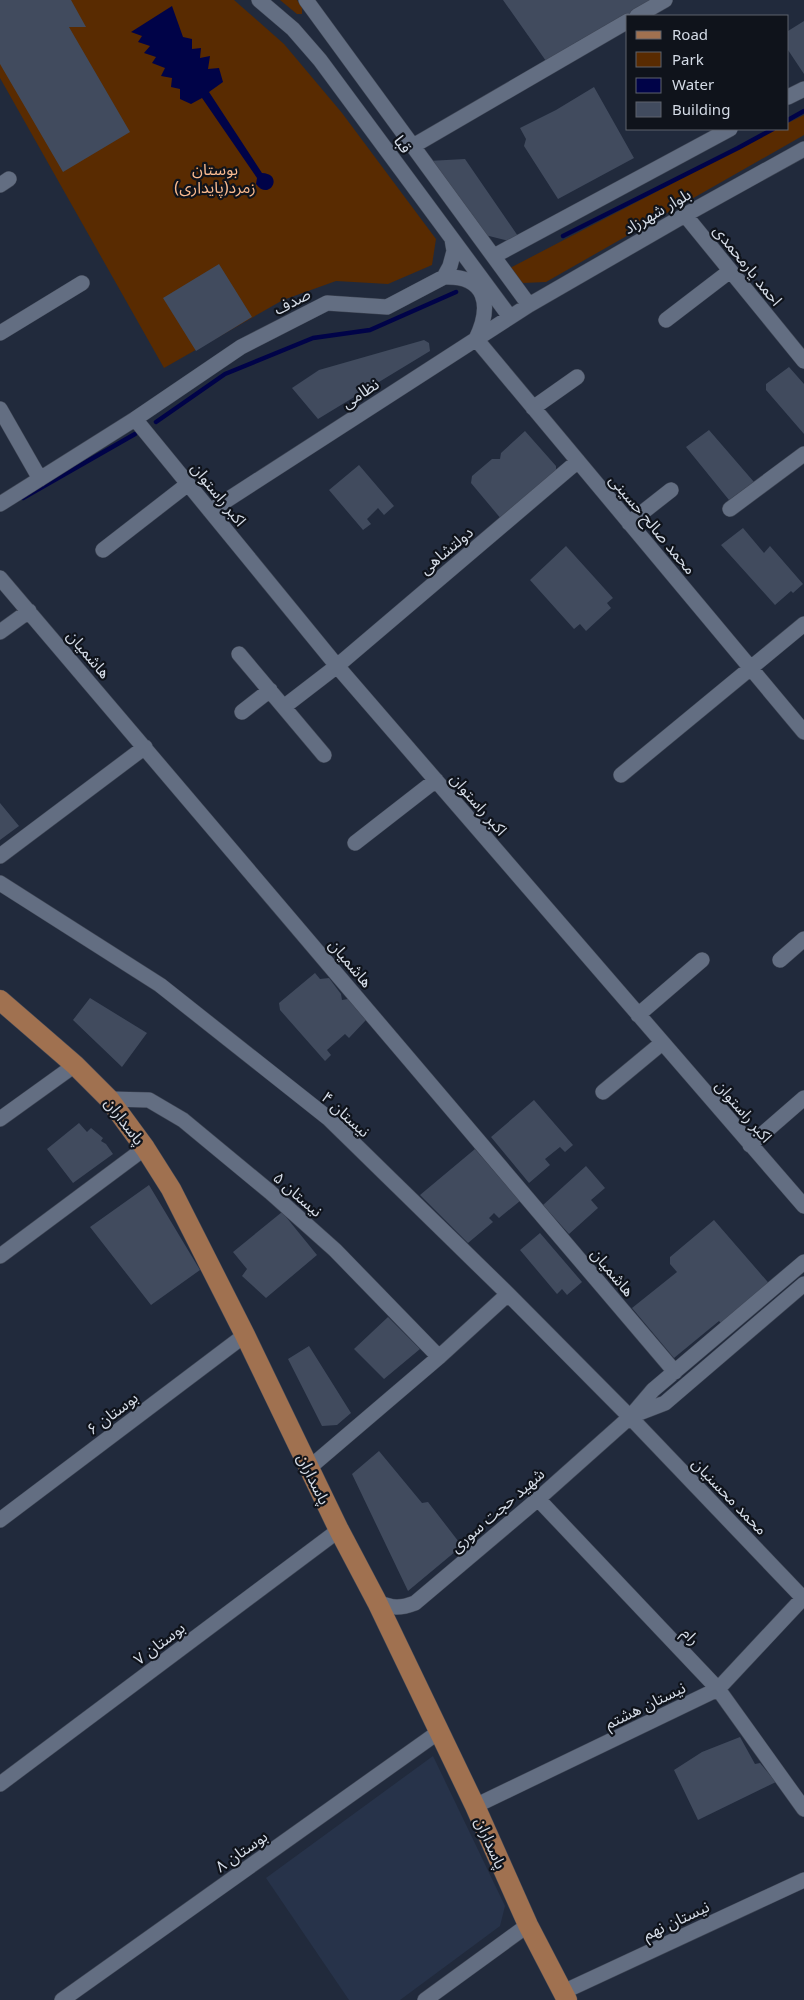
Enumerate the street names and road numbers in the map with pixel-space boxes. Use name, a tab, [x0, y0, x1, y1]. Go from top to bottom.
street label: قبا	[389, 131, 417, 157]
street label: بلوار شهرزاد	[619, 183, 695, 239]
street label: احمد یارمحمدی	[709, 220, 787, 310]
street label: صدف	[270, 282, 314, 320]
street label: نظامی	[337, 373, 383, 413]
street label: اکبر راستوان	[186, 457, 252, 531]
street label: محمد صالح حسینی	[603, 469, 701, 580]
street label: دولتشاهی	[414, 521, 478, 579]
street label: هاشمیان	[62, 625, 116, 683]
street label: اکبر راستوان	[446, 768, 512, 840]
street label: هاشمیان	[324, 934, 378, 992]
street label: اکبر راستوان	[711, 1075, 777, 1147]
street label: نیستان ۴	[317, 1086, 375, 1142]
street label: پاسداران	[100, 1093, 150, 1149]
street label: نیستان ۵	[269, 1166, 327, 1222]
street label: هاشمیان	[586, 1243, 640, 1301]
street label: بوستان ۶	[82, 1386, 142, 1440]
street label: پاسداران	[292, 1450, 336, 1508]
street label: محمد محسنیان	[687, 1452, 773, 1540]
street label: شهید حجت سوری	[445, 1463, 549, 1557]
street label: بوستان ۷	[129, 1616, 189, 1670]
street label: رام	[676, 1622, 705, 1651]
street label: نیستان هشتم	[601, 1676, 690, 1736]
street label: پاسداران	[470, 1814, 512, 1872]
street label: بوستان ۸	[210, 1825, 272, 1877]
street label: نیستان نهم	[639, 1895, 714, 1947]

